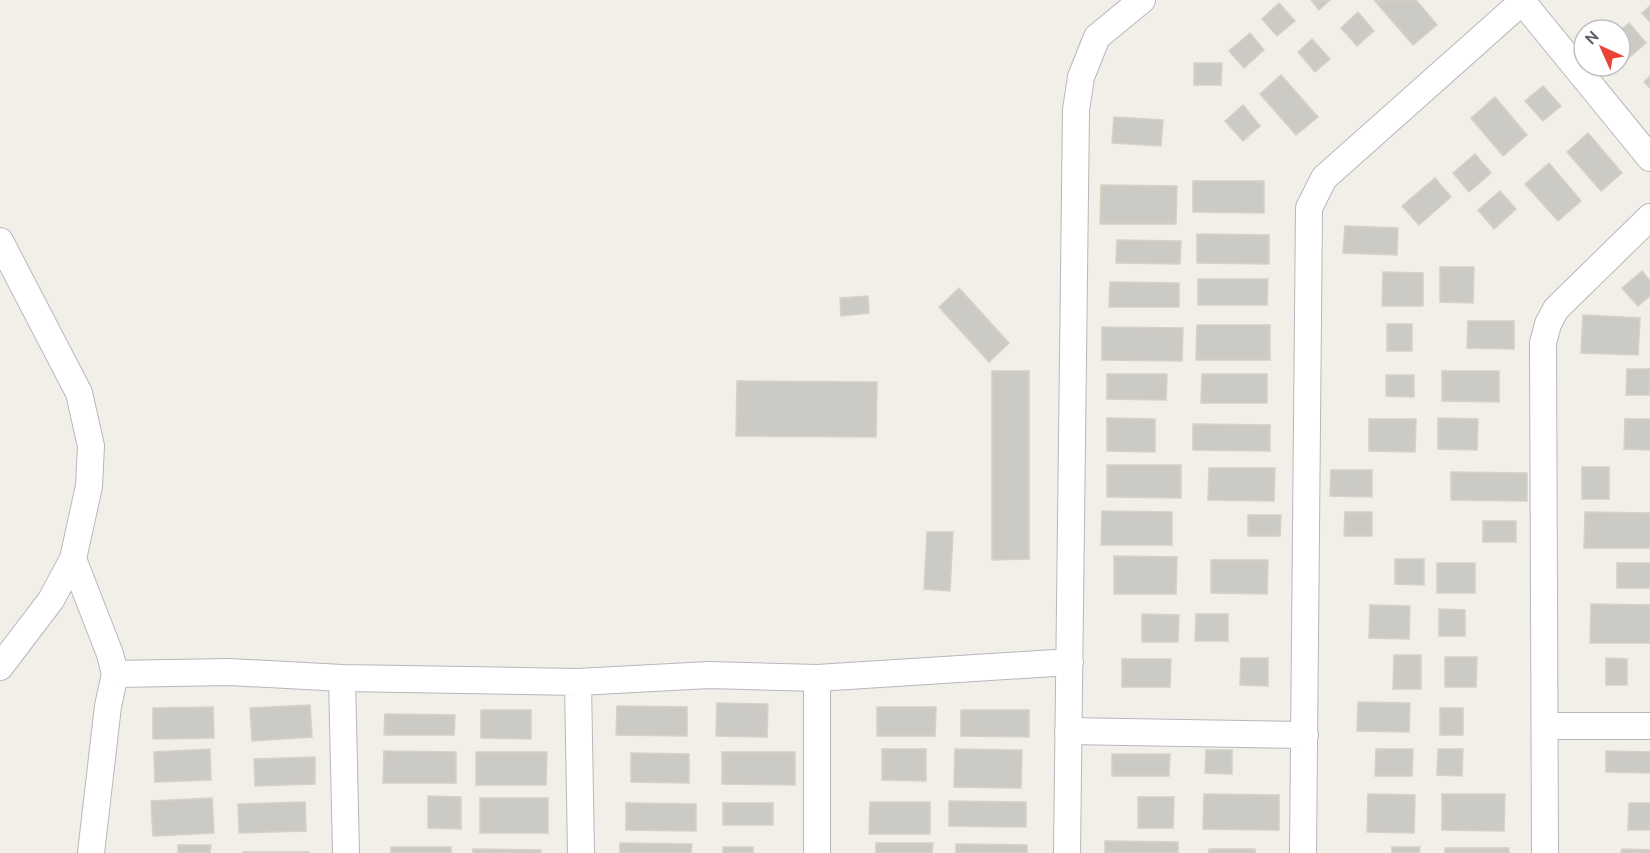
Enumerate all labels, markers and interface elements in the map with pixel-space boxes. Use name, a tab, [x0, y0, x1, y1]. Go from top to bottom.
north arrow	[1572, 18, 1632, 78]
text: N	[1581, 27, 1602, 48]

